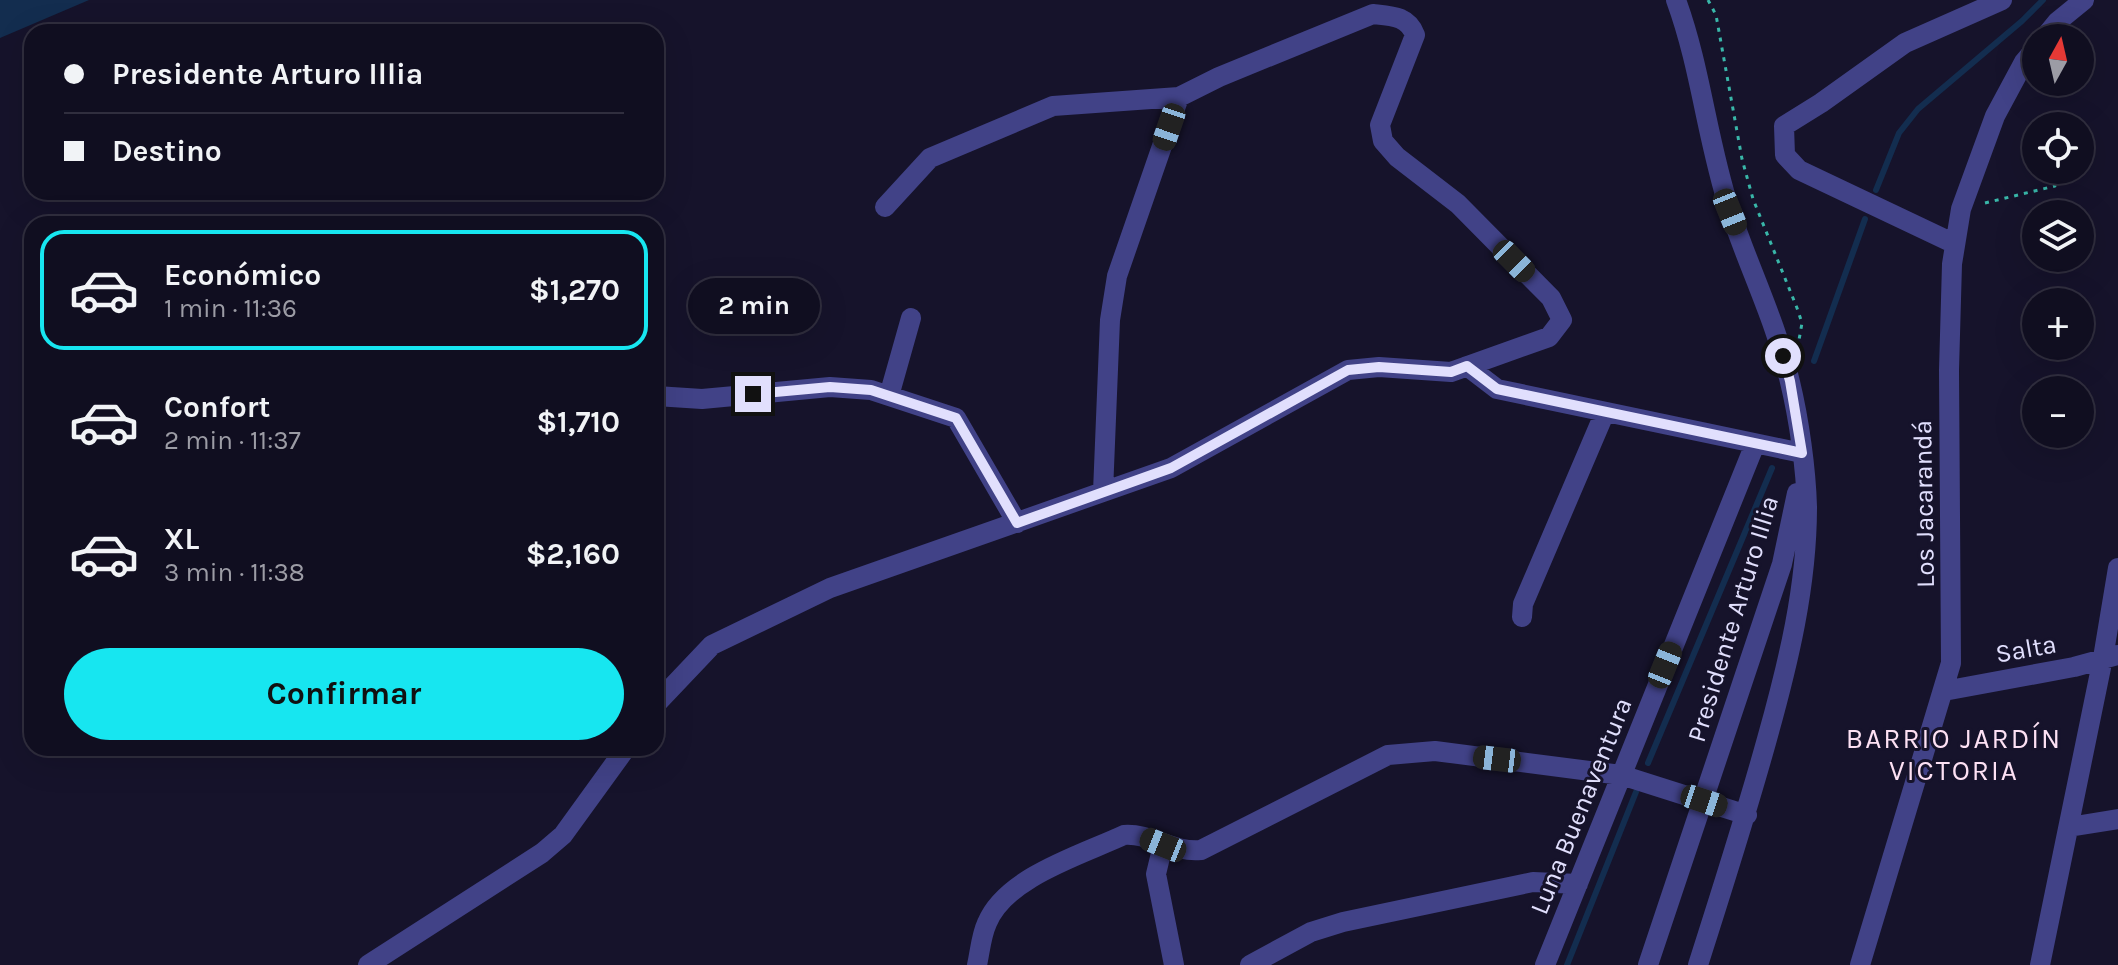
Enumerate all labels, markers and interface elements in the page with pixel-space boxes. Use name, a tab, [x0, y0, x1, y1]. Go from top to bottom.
north arrow	[2022, 24, 2094, 96]
map controls	[2022, 24, 2094, 448]
text: Presidente Arturo Illia	[112, 56, 423, 92]
car	[1150, 100, 1188, 154]
button: locate	[2022, 112, 2094, 184]
text: Destino	[112, 133, 222, 169]
car	[1710, 185, 1750, 239]
button: layers	[2022, 200, 2094, 272]
car	[1489, 236, 1539, 286]
icon: car	[68, 254, 140, 326]
text: Económico	[164, 257, 321, 293]
text: $1,270	[529, 272, 620, 308]
callout: 2 min	[687, 278, 819, 334]
button: +	[2022, 288, 2094, 360]
text: 2 min	[718, 290, 790, 321]
text: 1 min · 11:36	[164, 293, 297, 324]
route start	[1765, 338, 1801, 374]
route end	[735, 376, 771, 412]
button: −	[2022, 376, 2094, 448]
icon: car	[68, 386, 140, 458]
text: Confort	[164, 389, 270, 425]
text: $1,710	[536, 404, 620, 440]
street label: Los Jacarandá	[1907, 420, 1941, 588]
text: 2 min · 11:37	[164, 425, 301, 456]
street label: Presidente Arturo Illia	[1681, 492, 1785, 746]
icon: car	[68, 518, 140, 590]
text: XL	[164, 521, 199, 557]
text: $2,160	[526, 536, 620, 572]
text: 3 min · 11:38	[164, 557, 305, 588]
street label: Salta	[1993, 628, 2059, 670]
car	[1645, 638, 1685, 692]
button: Confirmar	[64, 648, 624, 740]
street label: Luna Buenaventura	[1523, 693, 1639, 919]
district label: BARRIO JARDÍN VICTORIA	[1846, 721, 2062, 787]
car	[1472, 744, 1522, 774]
car	[1677, 782, 1731, 820]
car	[1136, 825, 1190, 865]

